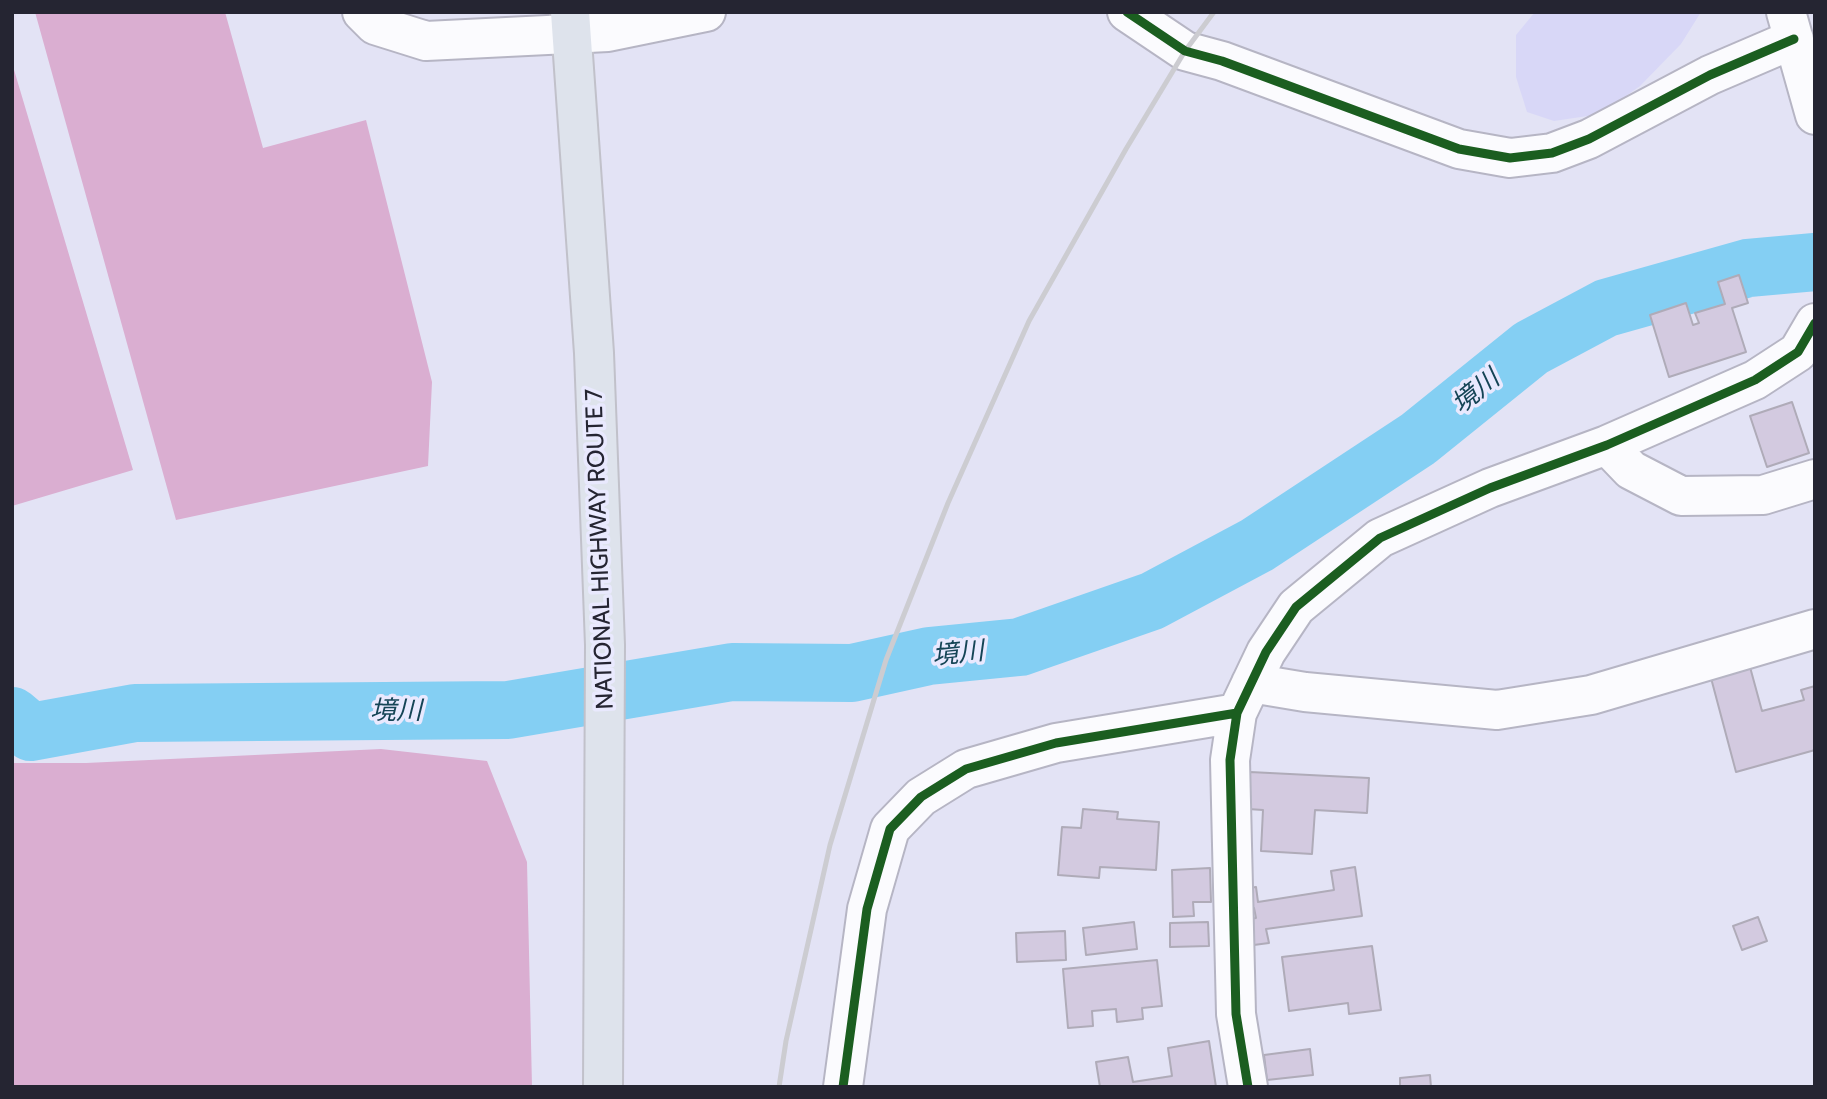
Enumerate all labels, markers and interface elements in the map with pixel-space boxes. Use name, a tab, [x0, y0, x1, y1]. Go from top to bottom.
water label: 境川	[1446, 364, 1506, 420]
street label: NATIONAL HIGHWAY ROUTE 7	[580, 388, 620, 710]
water label: 境川	[931, 636, 985, 672]
water label: 境川	[370, 695, 422, 727]

